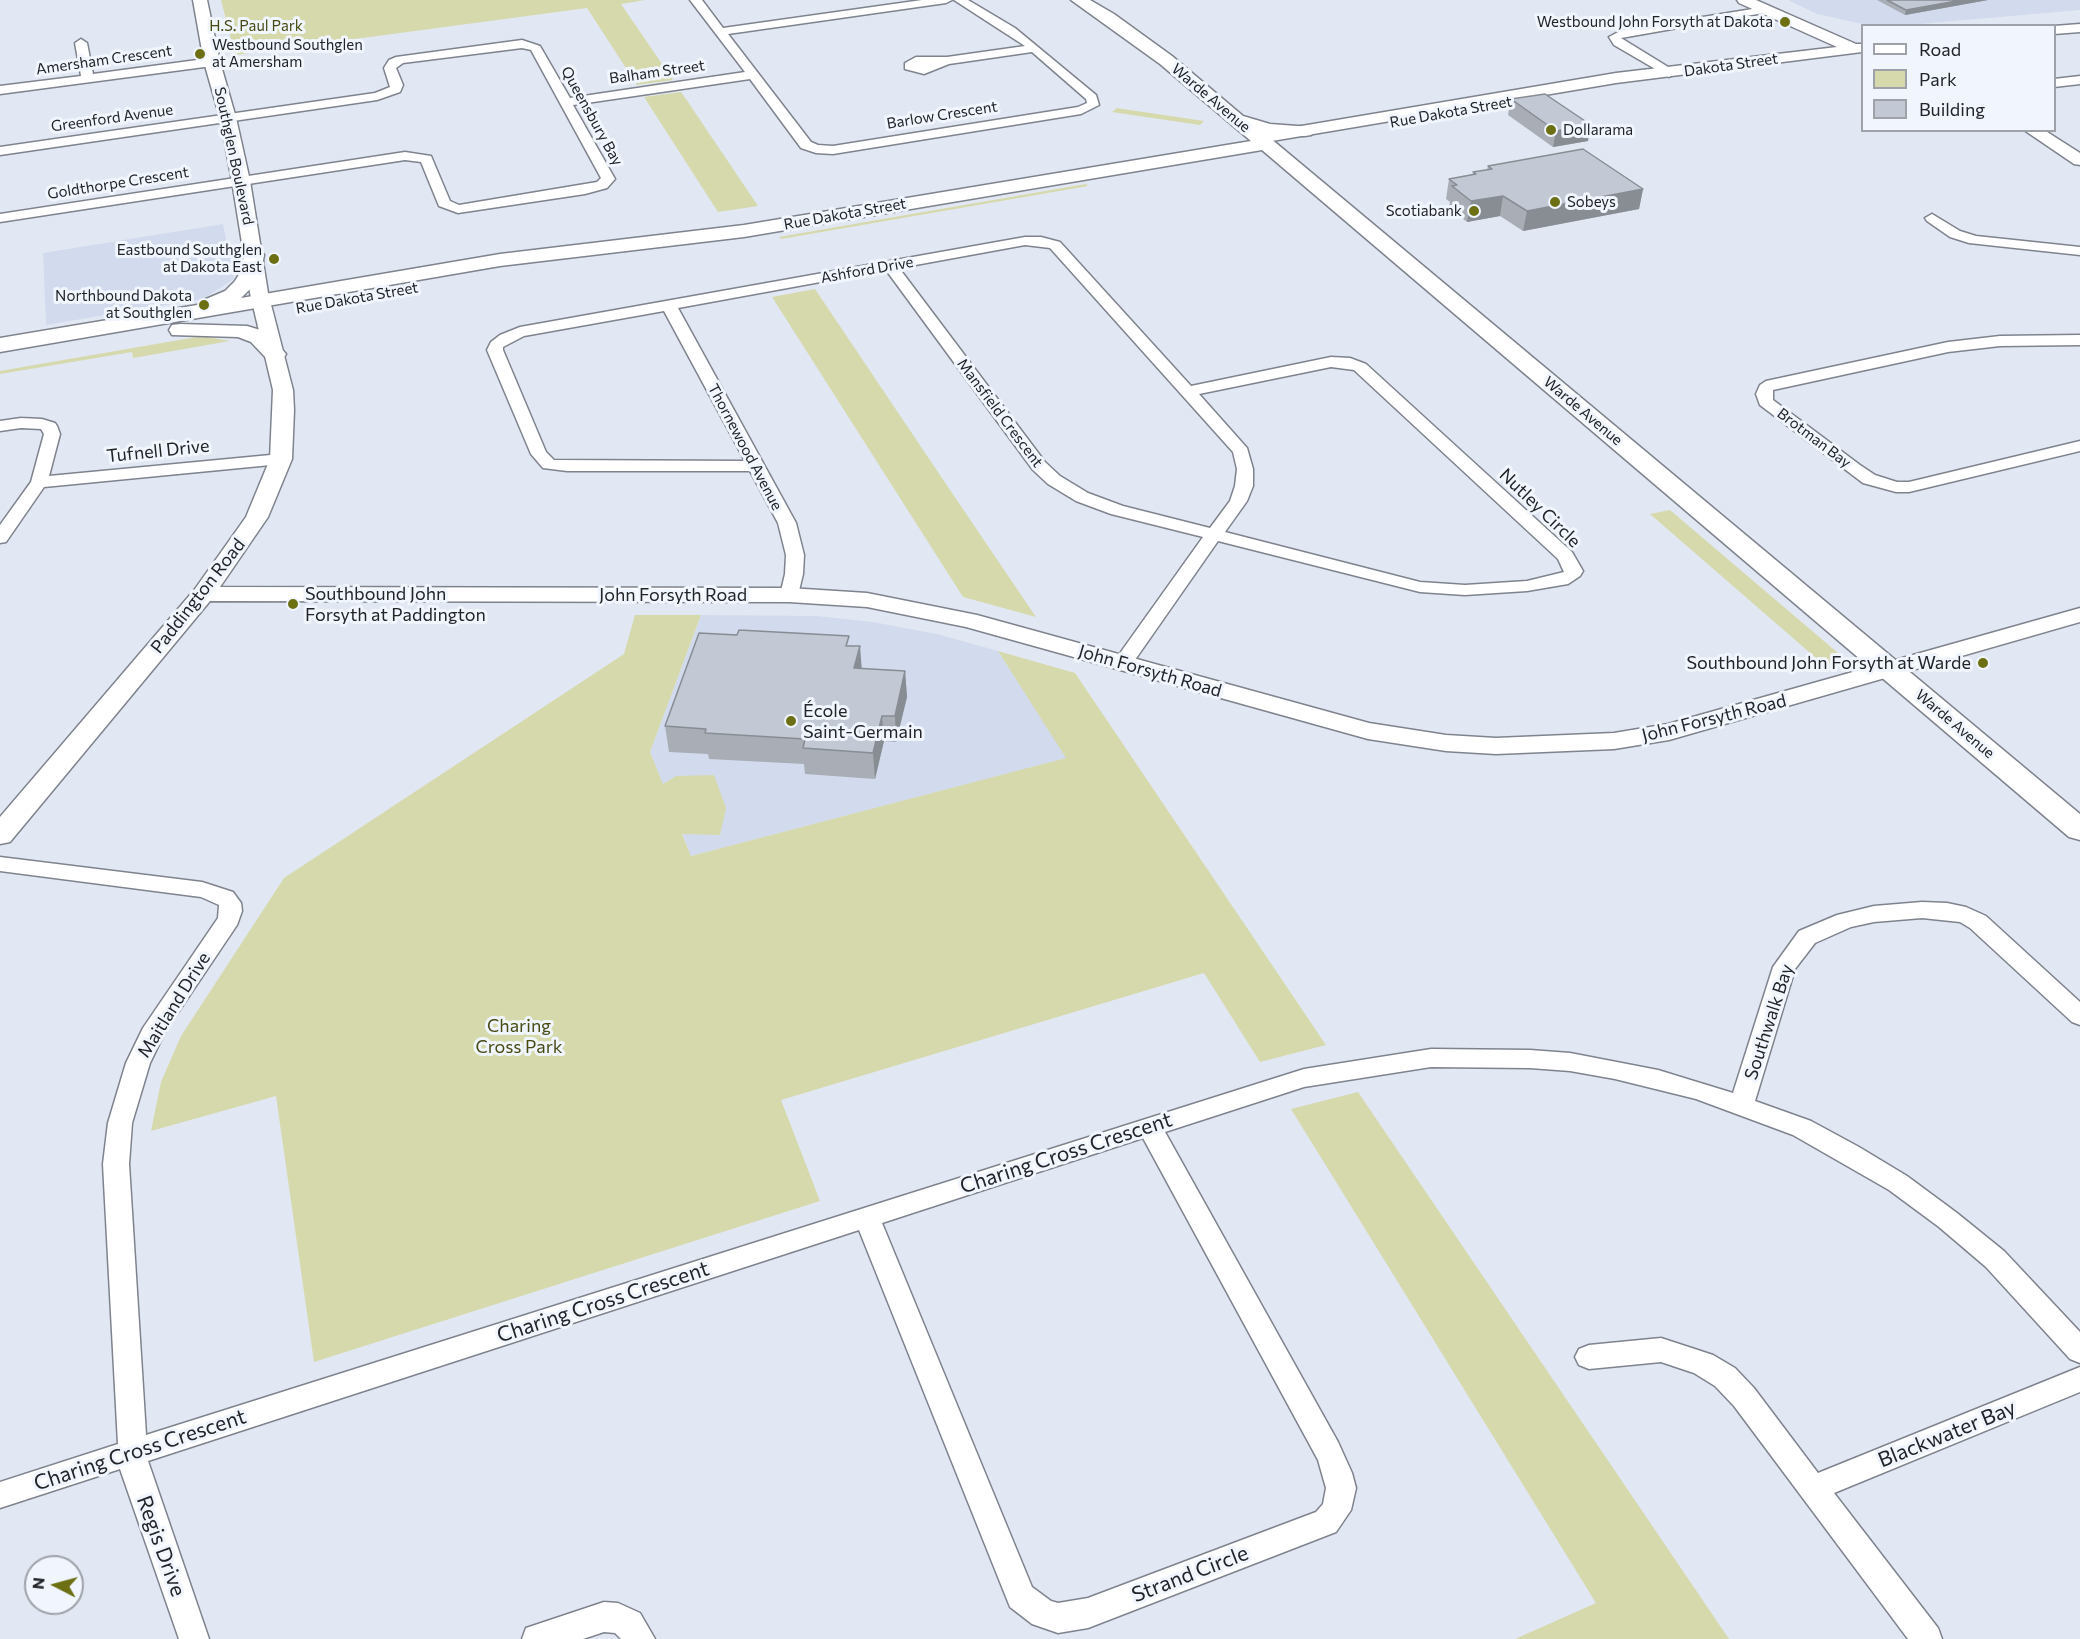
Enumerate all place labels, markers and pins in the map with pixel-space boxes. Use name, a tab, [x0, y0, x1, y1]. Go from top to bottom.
place label: Westbound John Forsyth at Dakota	[1537, 13, 1773, 31]
marker: Westbound John Forsyth at Dakota	[1778, 15, 1792, 29]
place label: Westbound Southglen at Amersham	[212, 36, 363, 71]
marker: Westbound Southglen at Amersham	[193, 47, 207, 61]
place label: Dollarama	[1563, 121, 1633, 139]
marker: Dollarama	[1544, 123, 1558, 137]
place label: Sobeys	[1567, 193, 1616, 211]
marker: Sobeys	[1548, 195, 1562, 209]
place label: Scotiabank	[1386, 202, 1462, 220]
marker: Scotiabank	[1467, 204, 1481, 218]
place label: Eastbound Southglen at Dakota East	[117, 241, 262, 276]
marker: Eastbound Southglen at Dakota East	[267, 252, 281, 266]
place label: Northbound Dakota at Southglen	[55, 287, 192, 322]
marker: Northbound Dakota at Southglen	[197, 298, 211, 312]
place label: Southbound John Forsyth at Paddington	[305, 583, 486, 626]
marker: Southbound John Forsyth at Paddington	[286, 597, 300, 611]
place label: Southbound John Forsyth at Warde	[1686, 652, 1971, 674]
marker: Southbound John Forsyth at Warde	[1976, 656, 1990, 670]
place label: École Saint-Germain	[803, 700, 923, 742]
marker: École Saint-Germain	[784, 714, 798, 728]

